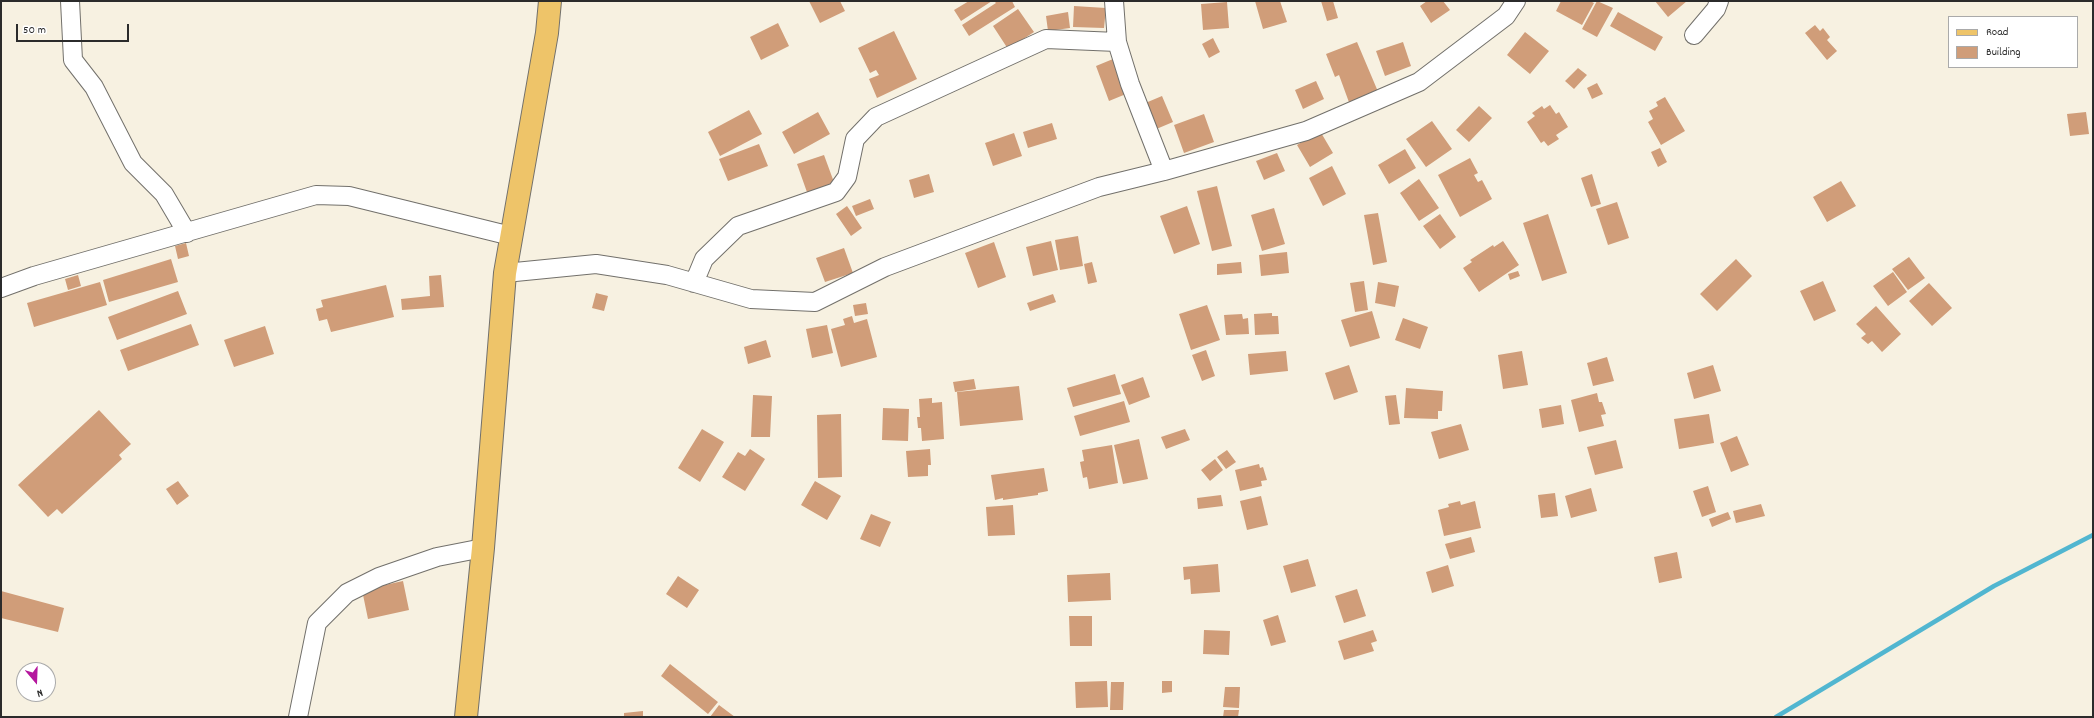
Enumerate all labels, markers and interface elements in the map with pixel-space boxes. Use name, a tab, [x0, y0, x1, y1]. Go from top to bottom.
scale bar	[18, 16, 131, 42]
legend	[1948, 16, 2078, 68]
text: 50 m	[23, 22, 46, 39]
text: Road	[1986, 24, 2008, 41]
text: Building	[1986, 44, 2021, 61]
north arrow	[16, 662, 56, 702]
text: N	[34, 684, 45, 701]

